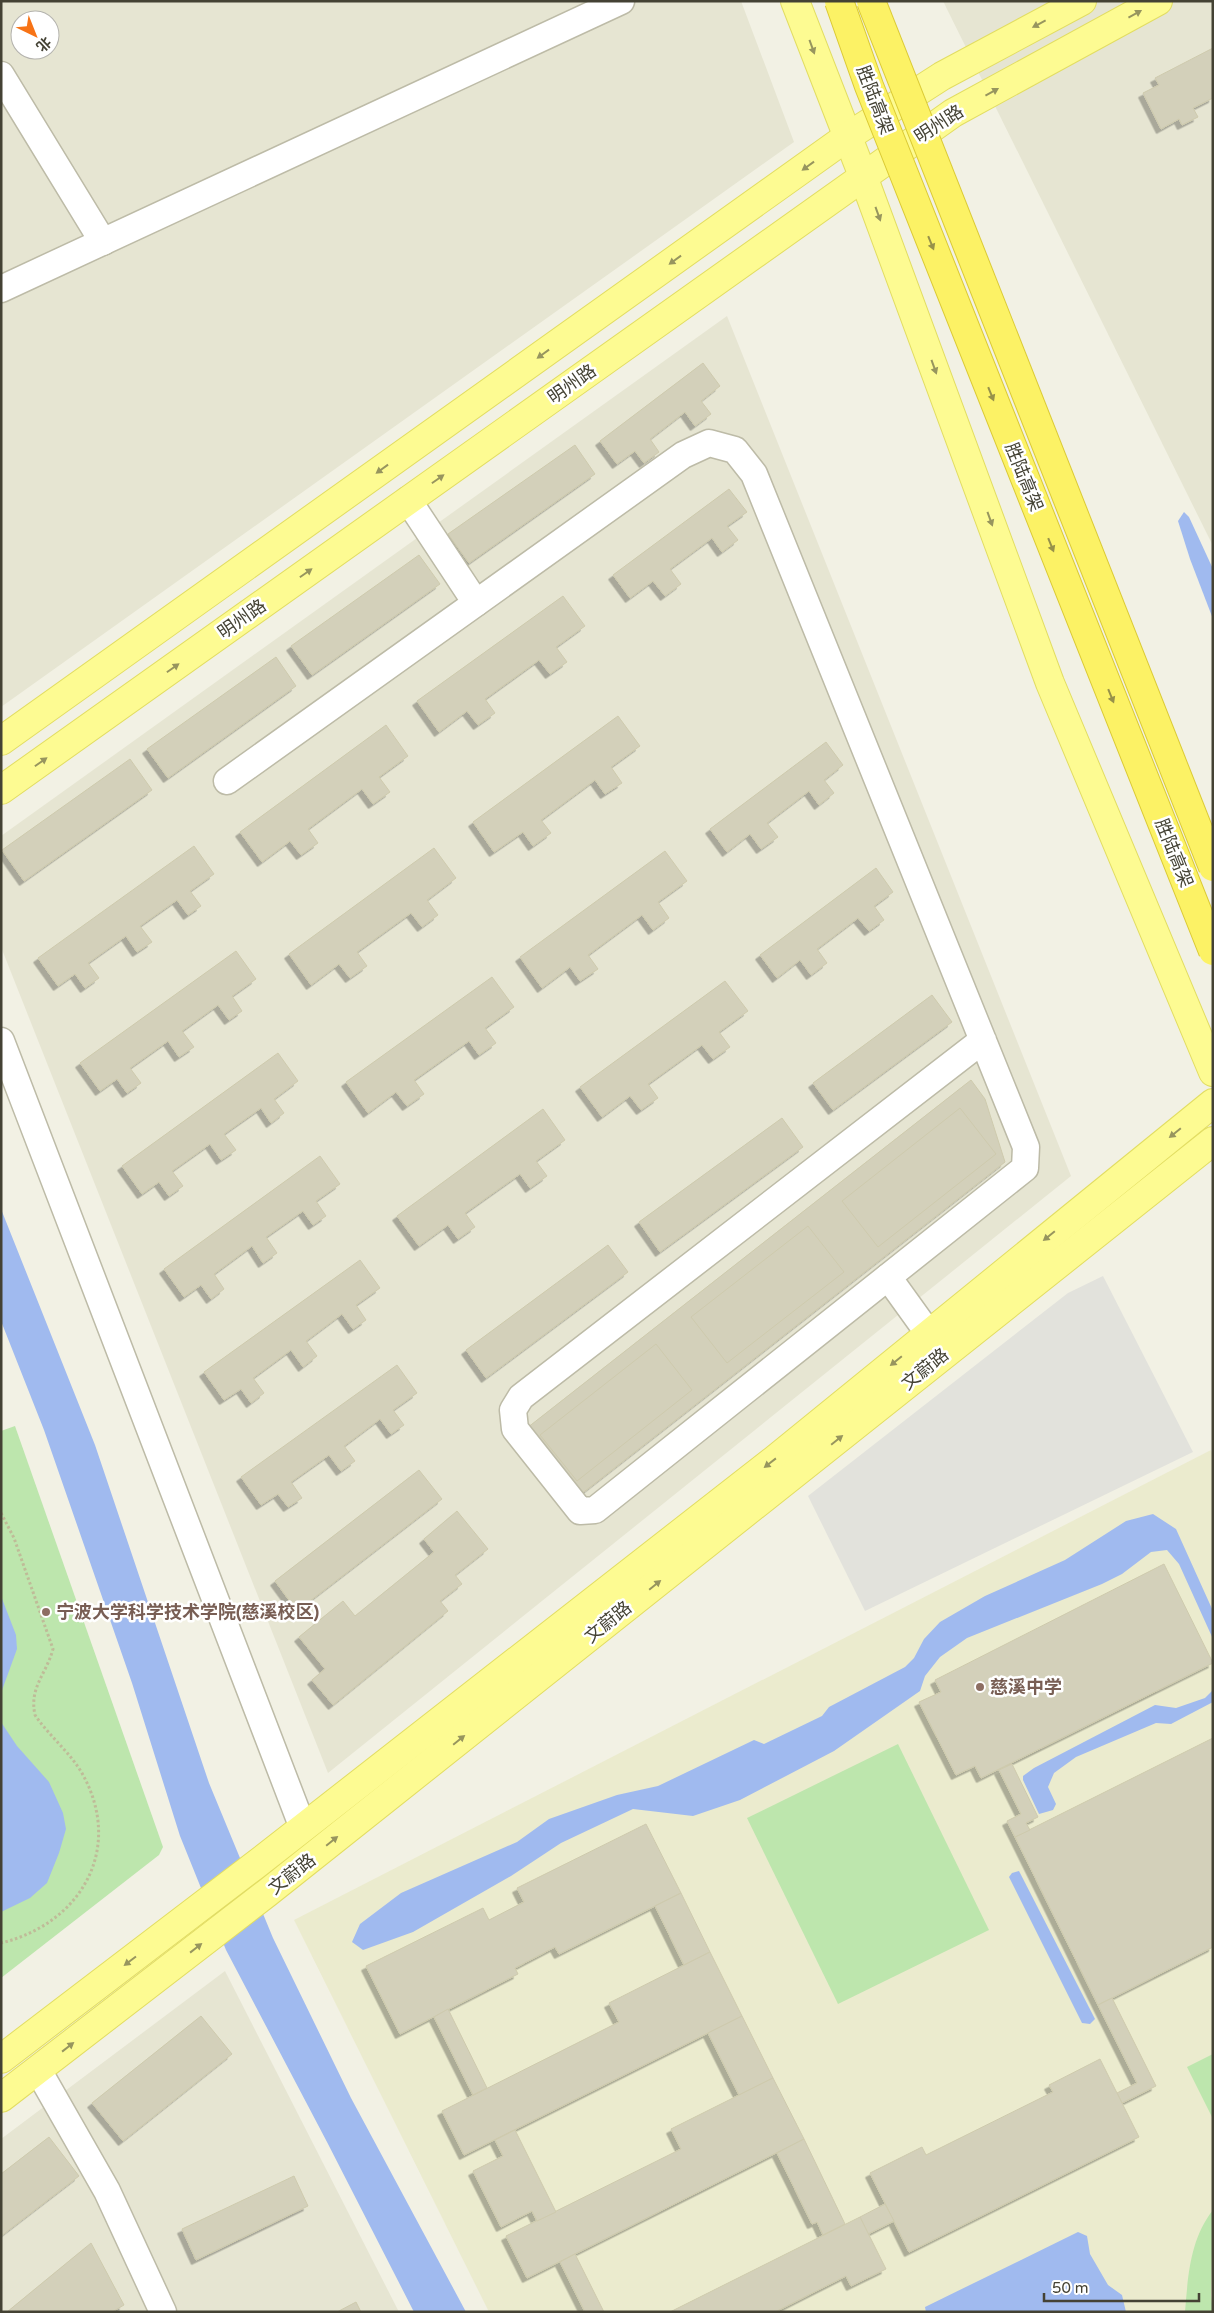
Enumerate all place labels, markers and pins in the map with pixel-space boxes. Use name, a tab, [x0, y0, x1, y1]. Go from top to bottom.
place label: 宁波大学科学技术学院(慈溪校区)	[56, 1601, 320, 1623]
marker: 宁波大学科学技术学院(慈溪校区)	[40, 1606, 52, 1618]
place label: 慈溪中学	[990, 1676, 1062, 1698]
marker: 慈溪中学	[974, 1681, 986, 1693]

